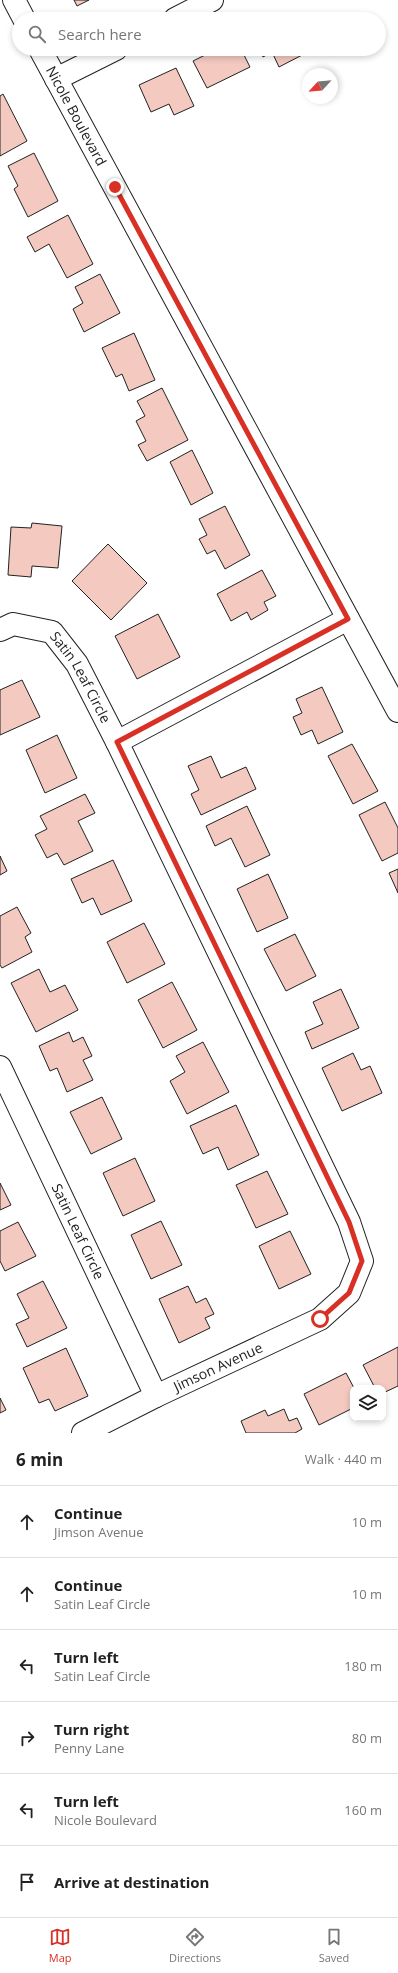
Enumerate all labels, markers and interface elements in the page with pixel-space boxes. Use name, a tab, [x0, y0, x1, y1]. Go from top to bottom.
search box	[12, 12, 386, 56]
icon: search	[26, 23, 48, 45]
text: Search here	[58, 24, 142, 44]
street label: Nicole Boulevard	[42, 62, 111, 169]
north arrow	[302, 68, 338, 104]
route end	[106, 178, 124, 196]
street label: Satin Leaf Circle	[46, 627, 116, 726]
street label: Satin Leaf Circle	[48, 1180, 109, 1282]
route start	[311, 1310, 329, 1328]
street label: Jimson Avenue	[168, 1338, 266, 1396]
map controls	[350, 1385, 386, 1421]
button: layers	[350, 1385, 386, 1421]
text: 6 min	[16, 1448, 63, 1471]
text: Walk · 440 m	[305, 1450, 382, 1468]
text: Continue	[54, 1503, 122, 1523]
icon: ahead	[16, 1511, 38, 1533]
text: 10 m	[352, 1513, 382, 1531]
text: Jimson Avenue	[54, 1523, 143, 1541]
text: Continue	[54, 1575, 122, 1595]
icon: ahead	[16, 1583, 38, 1605]
text: 10 m	[352, 1585, 382, 1603]
text: Satin Leaf Circle	[54, 1595, 150, 1613]
text: Turn left	[54, 1647, 119, 1667]
icon: left	[16, 1655, 38, 1677]
text: 180 m	[344, 1657, 382, 1675]
text: Satin Leaf Circle	[54, 1667, 150, 1685]
text: Turn right	[54, 1719, 129, 1739]
icon: right	[16, 1727, 38, 1749]
text: 80 m	[352, 1729, 382, 1747]
text: Penny Lane	[54, 1739, 124, 1757]
text: Turn left	[54, 1791, 119, 1811]
icon: left	[16, 1799, 38, 1821]
text: 160 m	[344, 1801, 382, 1819]
text: Nicole Boulevard	[54, 1811, 157, 1829]
icon: arrive	[16, 1871, 38, 1893]
text: Arrive at destination	[54, 1872, 209, 1892]
tab: Map	[49, 1926, 72, 1965]
tab: Directions	[169, 1926, 221, 1965]
tab: Saved	[319, 1926, 349, 1965]

